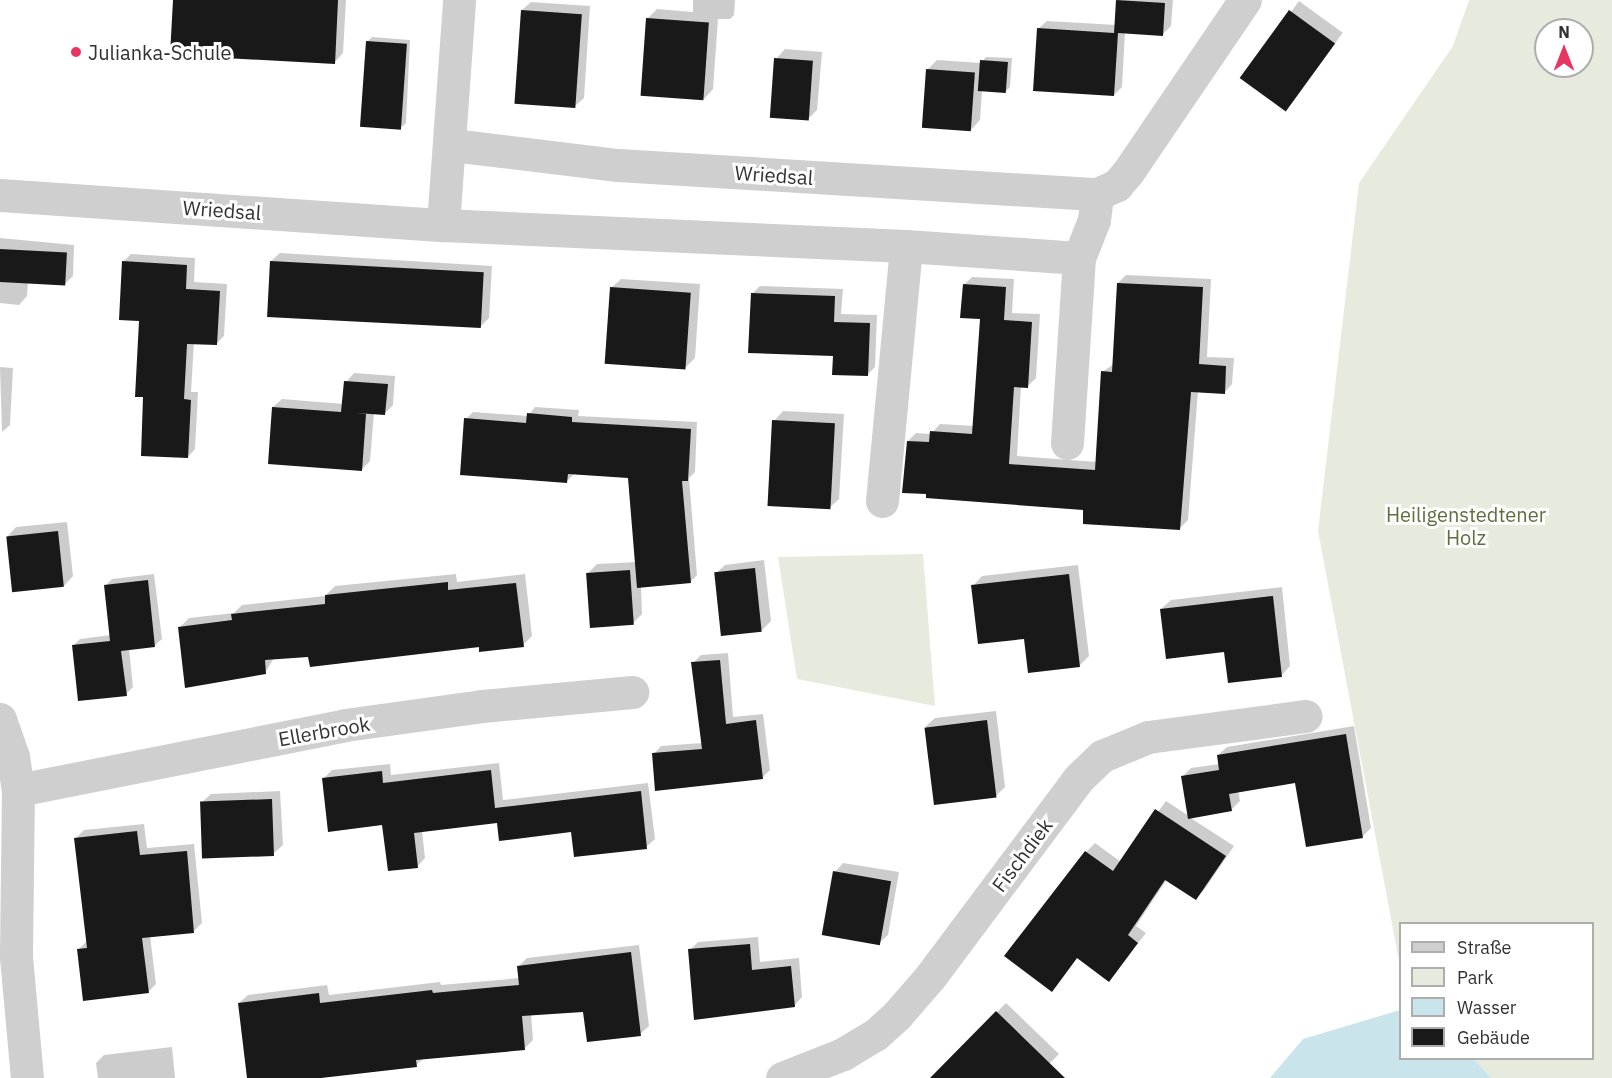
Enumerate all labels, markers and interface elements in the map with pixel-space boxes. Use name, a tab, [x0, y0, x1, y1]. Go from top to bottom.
north arrow	[1534, 18, 1594, 78]
text: N	[1558, 22, 1570, 42]
place label: Julianka-Schule	[88, 40, 231, 64]
marker: Julianka-Schule	[69, 45, 83, 59]
street label: Wriedsal	[734, 160, 814, 190]
street label: Wriedsal	[182, 195, 262, 225]
park label: Heiligenstedtener Holz	[1386, 502, 1546, 549]
street label: Ellerbrook	[276, 711, 372, 751]
street label: Fischdiek	[987, 814, 1057, 896]
legend	[1399, 922, 1594, 1060]
text: Straße	[1457, 936, 1511, 959]
text: Park	[1457, 966, 1493, 989]
text: Wasser	[1457, 996, 1516, 1019]
text: Gebäude	[1457, 1026, 1530, 1049]

